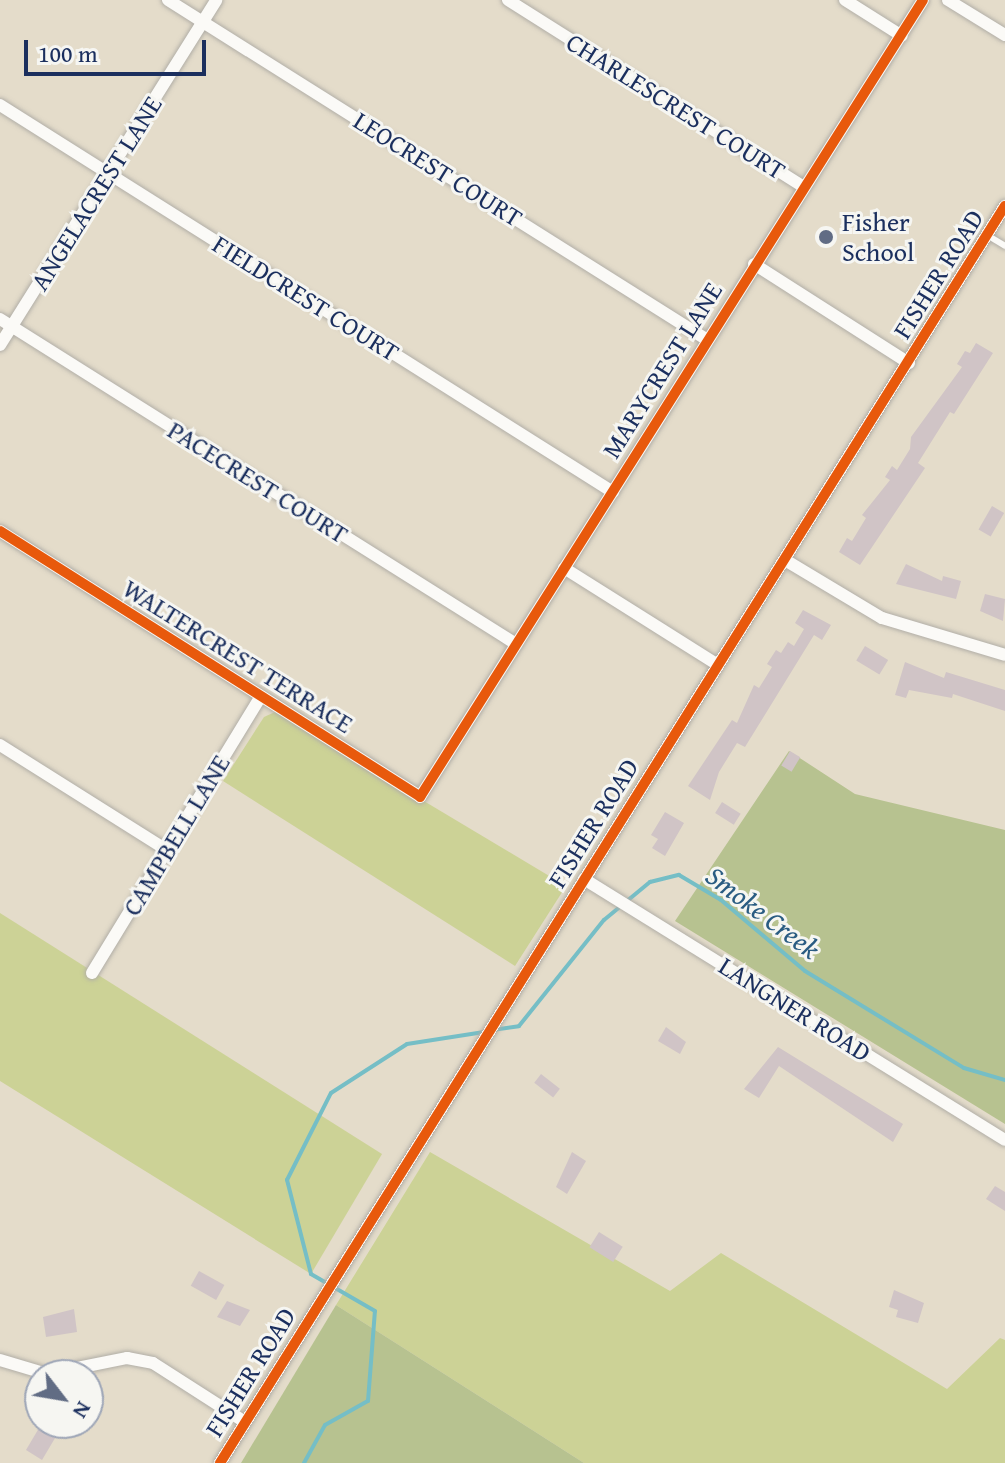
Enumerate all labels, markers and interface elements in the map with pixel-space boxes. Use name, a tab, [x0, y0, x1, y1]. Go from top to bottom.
scale bar	[28, 24, 210, 74]
street label: CHARLESCREST COURT	[561, 26, 791, 186]
text: 100 m	[38, 36, 98, 71]
street label: ANGELACREST LANE	[24, 90, 168, 296]
street label: LEOCREST COURT	[348, 105, 528, 233]
street label: FISHER ROAD	[886, 204, 990, 344]
place label: Fisher School	[842, 206, 914, 268]
street label: FIELDCREST COURT	[207, 228, 405, 368]
marker: Fisher School	[817, 228, 835, 246]
street label: MARYCREST LANE	[595, 276, 729, 464]
street label: PACECREST COURT	[162, 414, 354, 550]
street label: WALTERCREST TERRACE	[117, 573, 359, 739]
street label: CAMPBELL LANE	[116, 749, 236, 921]
street label: FISHER ROAD	[541, 753, 645, 893]
water label: Smoke Creek	[700, 858, 826, 966]
street label: LANGNER ROAD	[713, 950, 877, 1068]
street label: FISHER ROAD	[198, 1302, 302, 1442]
north arrow	[24, 1359, 104, 1439]
text: N	[65, 1396, 100, 1425]

